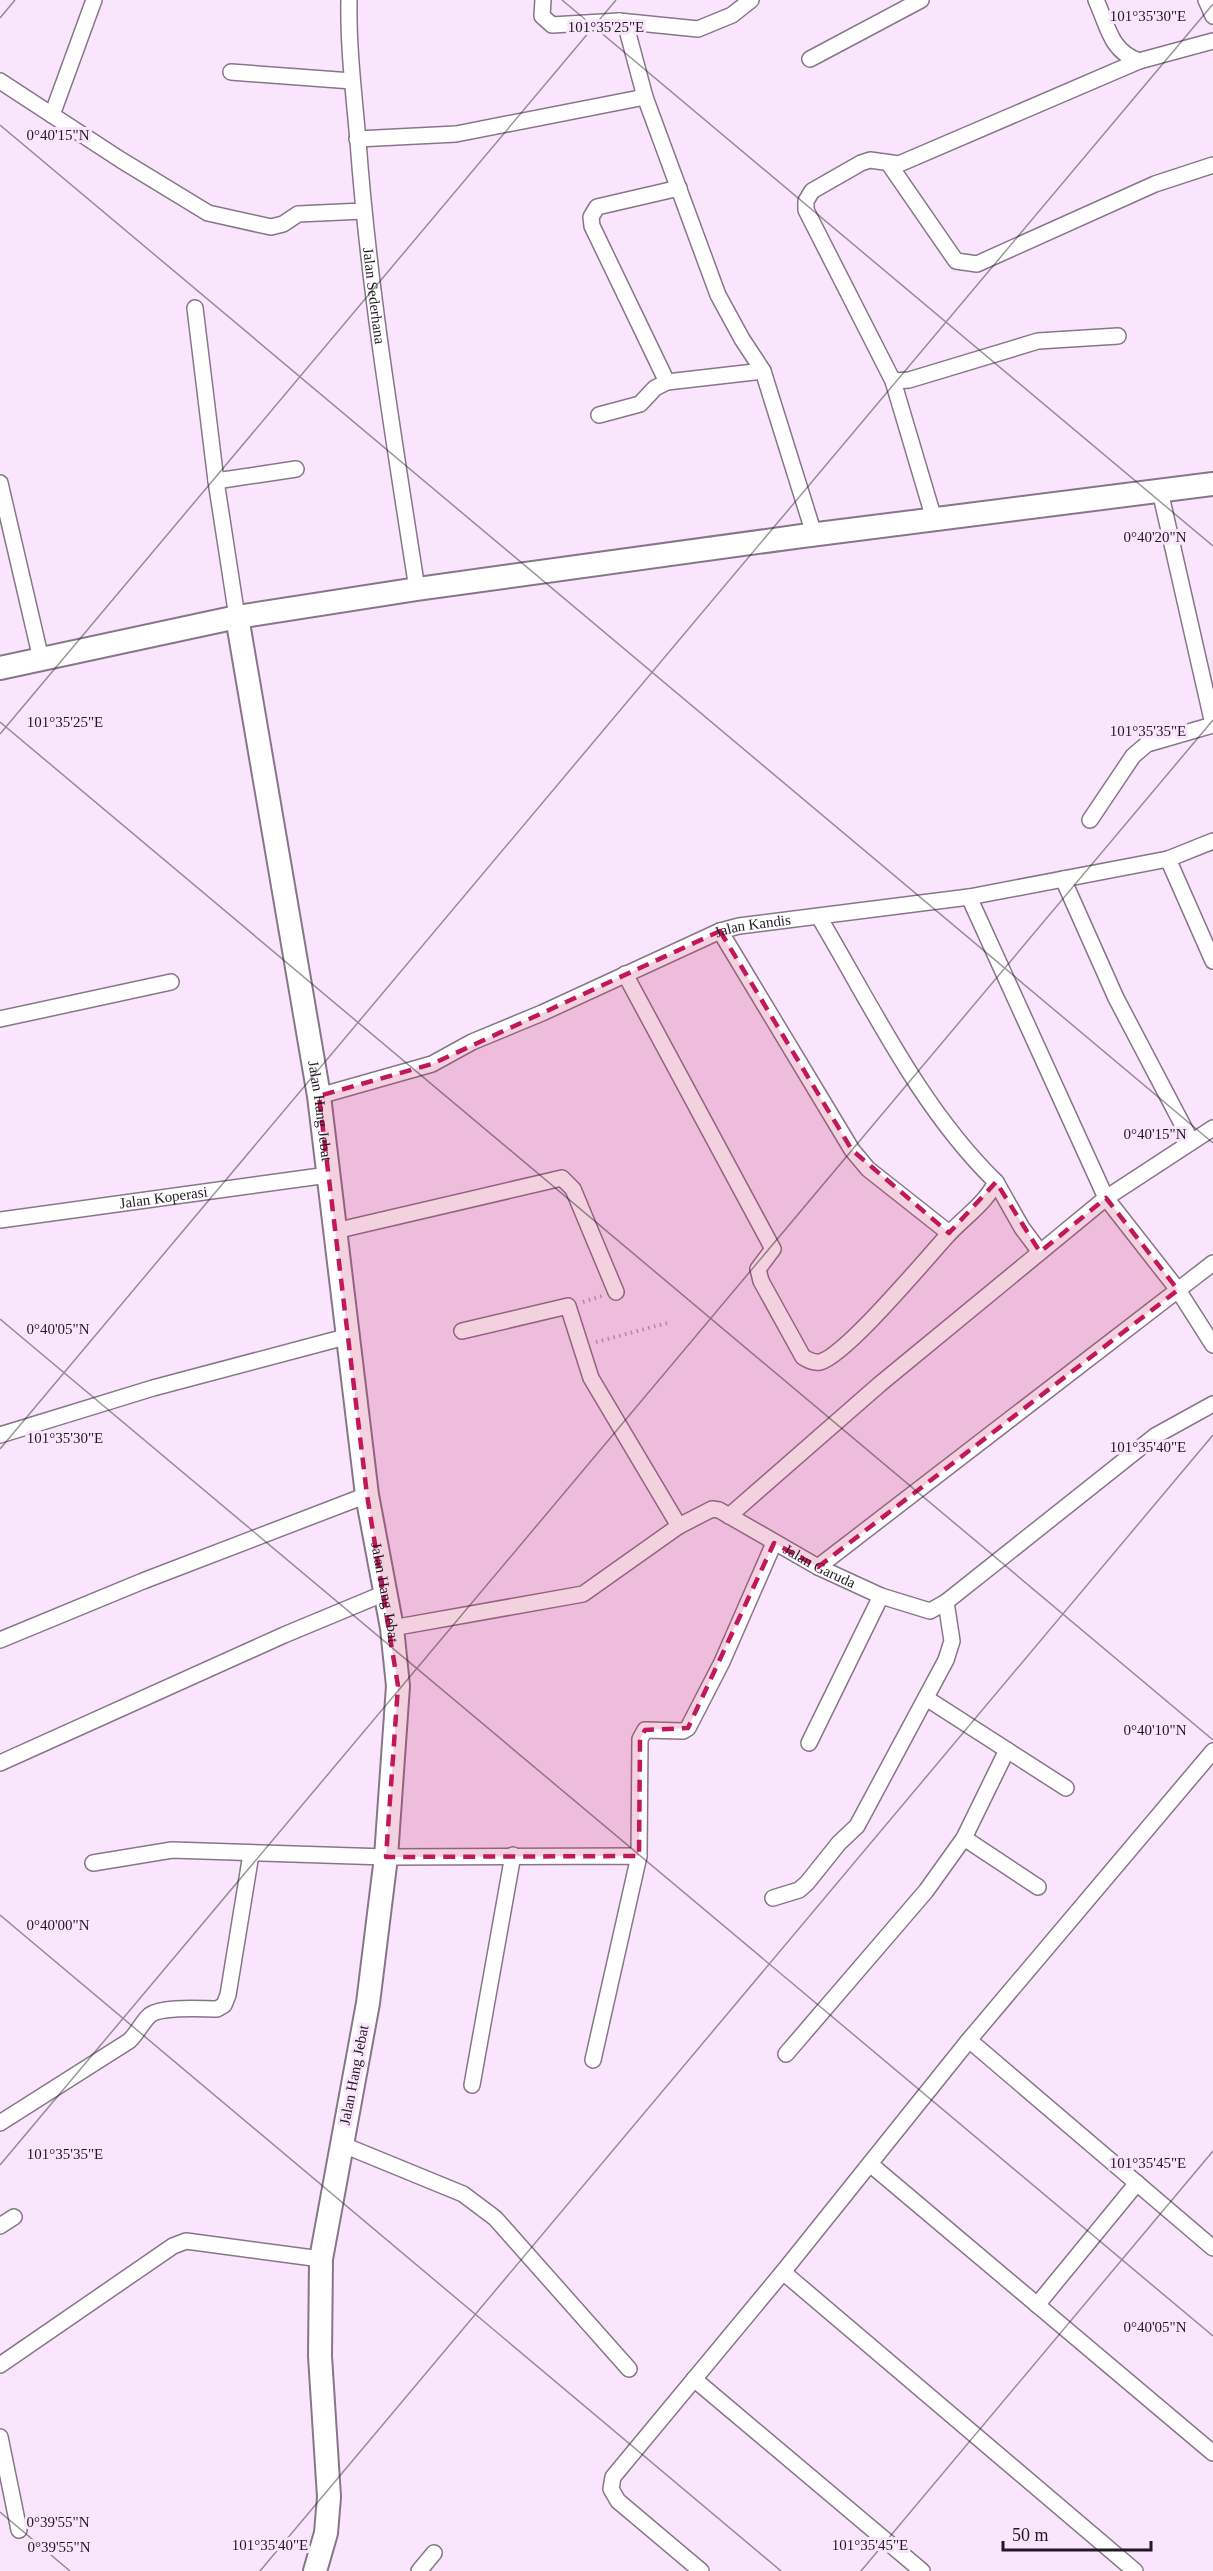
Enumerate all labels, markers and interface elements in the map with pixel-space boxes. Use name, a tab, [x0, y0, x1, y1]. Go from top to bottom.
text: 101°35'30"E	[1110, 8, 1186, 24]
text: 101°35'25"E	[568, 19, 644, 35]
text: 0°40'15"N	[26, 127, 90, 143]
street label: Jalan Sederhana	[360, 247, 388, 345]
text: 0°40'20"N	[1123, 529, 1187, 545]
text: 101°35'25"E	[27, 714, 103, 730]
text: 101°35'35"E	[1110, 723, 1186, 739]
street label: Jalan Kandis	[712, 912, 792, 941]
street label: Jalan Hang Jebat	[305, 1059, 335, 1163]
text: 0°40'15"N	[1123, 1126, 1187, 1142]
street label: Jalan Koperasi	[118, 1184, 209, 1212]
text: 0°40'05"N	[26, 1321, 90, 1337]
text: 101°35'30"E	[27, 1430, 103, 1446]
text: 101°35'40"E	[1110, 1439, 1186, 1455]
street label: Jalan Hang Jebat	[368, 1541, 402, 1644]
street label: Jalan Garuda	[781, 1541, 858, 1591]
text: 0°40'10"N	[1123, 1722, 1187, 1738]
text: 0°40'00"N	[26, 1917, 90, 1933]
street label: Jalan Hang Jebat	[336, 2023, 372, 2126]
text: 101°35'35"E	[27, 2146, 103, 2162]
text: 101°35'45"E	[1110, 2155, 1186, 2171]
text: 0°40'05"N	[1123, 2319, 1187, 2335]
text: 0°39'55"N	[26, 2514, 90, 2530]
scale bar	[1003, 2514, 1152, 2552]
text: 50 m	[1012, 2525, 1049, 2545]
text: 101°35'40"E	[232, 2537, 308, 2553]
text: 101°35'45"E	[832, 2537, 908, 2553]
text: 0°39'55"N	[27, 2539, 91, 2555]

